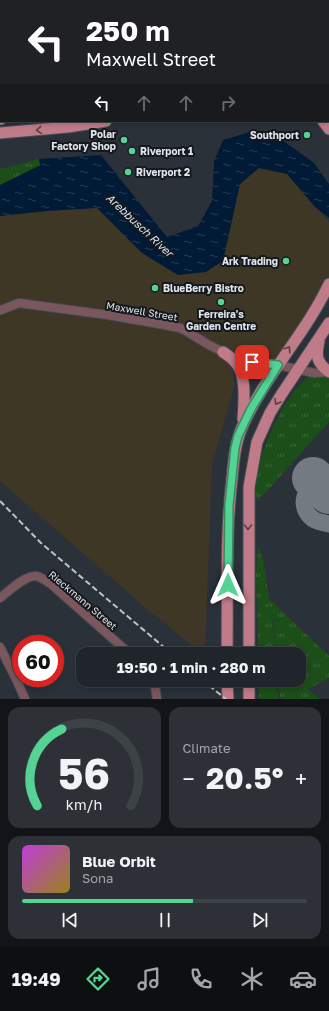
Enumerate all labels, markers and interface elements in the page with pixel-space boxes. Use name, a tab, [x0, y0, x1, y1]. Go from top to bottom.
text: 250 m	[86, 14, 170, 47]
icon: left	[20, 16, 72, 68]
text: Maxwell Street	[86, 48, 216, 70]
icon: left	[91, 92, 113, 114]
icon: ahead	[133, 92, 155, 114]
icon: ahead	[175, 92, 197, 114]
icon: right	[217, 92, 239, 114]
one-way arrow	[36, 125, 42, 134]
place label: Polar Factory Shop	[51, 128, 116, 152]
place label: Southport	[250, 129, 299, 141]
marker: Southport	[302, 130, 312, 140]
marker: Polar Factory Shop	[119, 135, 129, 145]
place label: Riverport 1	[140, 145, 193, 157]
marker: Riverport 1	[127, 146, 137, 156]
place label: Riverport 2	[136, 166, 190, 178]
marker: Riverport 2	[123, 167, 133, 177]
water label: Arebbusch River	[104, 191, 177, 260]
place label: Ark Trading	[222, 255, 278, 267]
marker: Ark Trading	[281, 256, 291, 266]
place label: BlueBerry Bistro	[163, 282, 244, 294]
marker: BlueBerry Bistro	[150, 283, 160, 293]
marker: Ferreira's Garden Centre	[216, 297, 226, 307]
street label: Maxwell Street	[105, 299, 179, 323]
place label: Ferreira's Garden Centre	[186, 308, 256, 332]
pin	[235, 345, 269, 379]
one-way arrow	[283, 347, 290, 354]
icon: arrive	[241, 351, 263, 373]
one-way arrow	[274, 398, 281, 405]
one-way arrow	[244, 524, 252, 530]
position arrow	[207, 564, 249, 606]
street label: Rieckmann Street	[46, 568, 120, 632]
speed limit sign: 60	[12, 635, 64, 687]
text: 19:50 · 1 min · 280 m	[117, 658, 265, 676]
text: Climate	[183, 740, 230, 756]
text: 56	[58, 747, 110, 797]
text: 20.5°	[206, 760, 283, 796]
text: −	[183, 765, 195, 792]
text: +	[295, 765, 307, 792]
text: km/h	[66, 795, 102, 812]
text: Blue Orbit	[82, 852, 156, 870]
text: Sona	[82, 870, 113, 886]
icon: previous	[59, 909, 81, 931]
icon: pause	[154, 909, 176, 931]
icon: next	[249, 909, 271, 931]
icon: directions	[84, 965, 112, 993]
icon: music	[135, 965, 163, 993]
icon: phone	[187, 965, 215, 993]
icon: climate	[238, 965, 266, 993]
icon: car	[289, 965, 317, 993]
text: 19:49	[12, 968, 61, 990]

